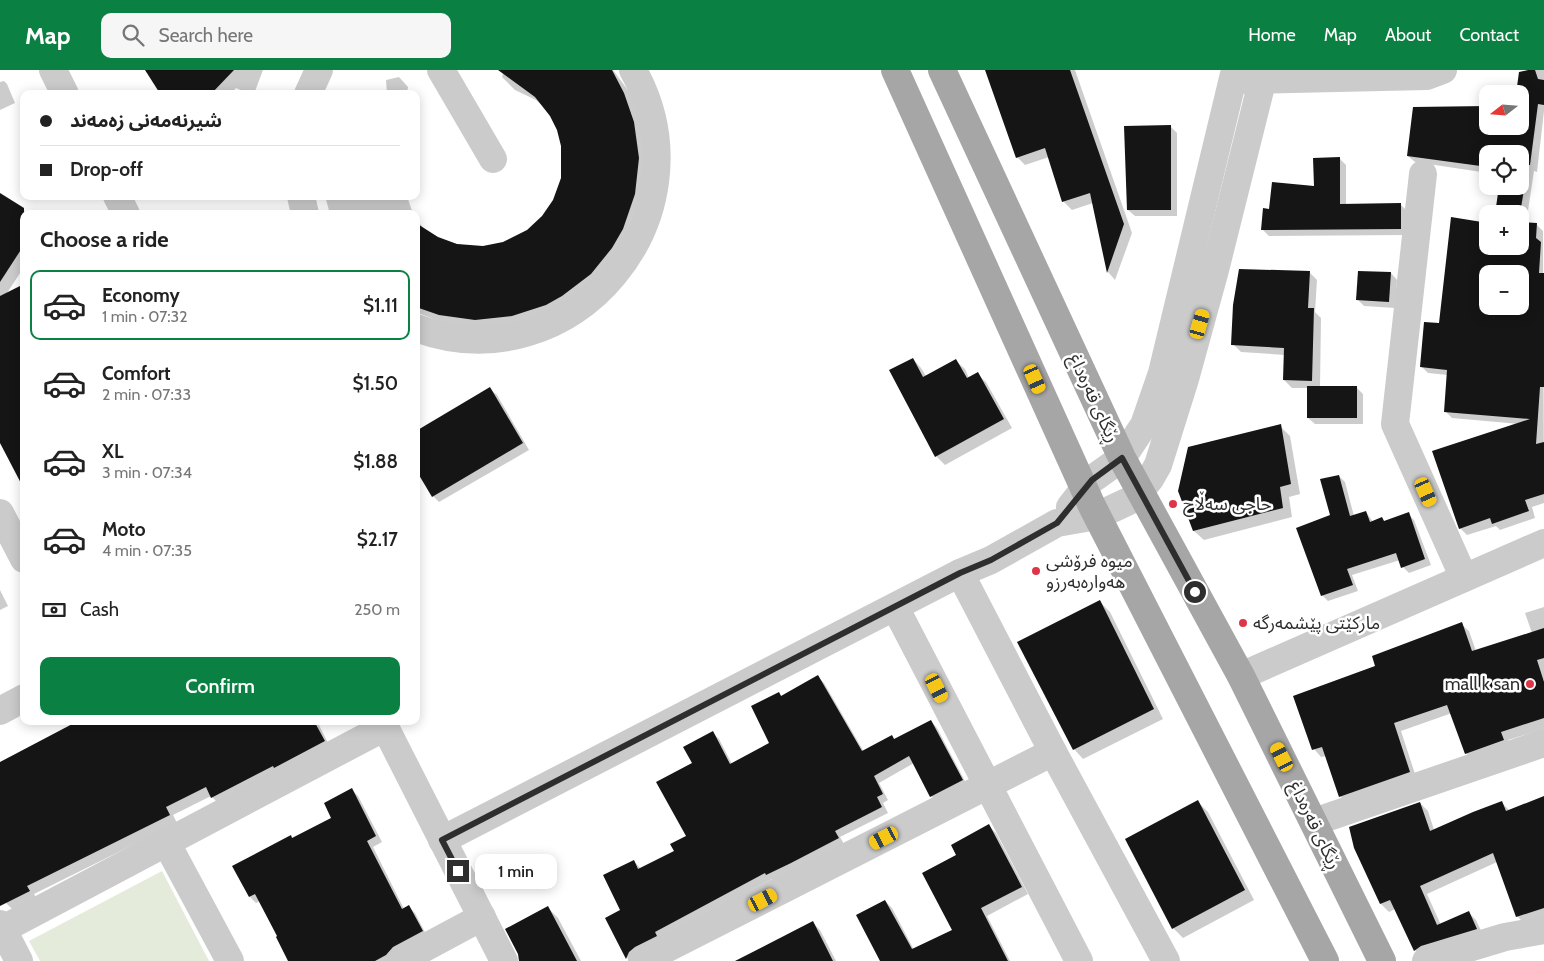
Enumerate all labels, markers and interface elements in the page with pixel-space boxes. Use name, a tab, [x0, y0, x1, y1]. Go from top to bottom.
search box	[101, 13, 451, 58]
text: Map	[25, 21, 71, 50]
icon: search	[119, 21, 147, 49]
text: Search here	[159, 24, 253, 47]
text: Home	[1248, 24, 1296, 46]
text: Map	[1324, 24, 1357, 46]
text: About	[1385, 24, 1431, 46]
text: Contact	[1459, 24, 1519, 46]
north arrow	[1479, 85, 1529, 135]
map controls	[1479, 85, 1529, 315]
text: شیرنەمەنی زەمەند	[70, 109, 222, 132]
button: locate	[1479, 145, 1529, 195]
text: Drop-off	[70, 158, 143, 181]
button: +	[1479, 205, 1529, 255]
text: Choose a ride	[40, 226, 169, 253]
button: −	[1479, 265, 1529, 315]
icon: car	[42, 283, 87, 328]
text: Economy	[102, 284, 180, 307]
text: $1.11	[363, 294, 398, 317]
text: 1 min · 07:32	[102, 307, 188, 326]
car	[1188, 308, 1211, 340]
street label: ڕێگای قەرەداغ	[1060, 350, 1124, 448]
icon: car	[42, 361, 87, 406]
text: Comfort	[102, 362, 171, 385]
car	[1022, 362, 1047, 396]
text: $1.50	[353, 372, 398, 395]
text: 2 min · 07:33	[102, 385, 191, 404]
icon: car	[42, 439, 87, 484]
text: XL	[102, 440, 123, 463]
text: $1.88	[353, 450, 398, 473]
text: 3 min · 07:34	[102, 463, 192, 482]
car	[1413, 475, 1438, 509]
place label: حاجی سەڵاح	[1183, 491, 1272, 517]
marker: حاجی سەڵاح	[1167, 498, 1179, 510]
icon: car	[42, 517, 87, 562]
text: Moto	[102, 518, 146, 541]
text: $2.17	[357, 528, 398, 551]
text: 4 min · 07:35	[102, 541, 192, 560]
place label: میوە فرۆشی هەوارەبەرزو	[1046, 550, 1133, 593]
marker: میوە فرۆشی هەوارەبەرزو	[1030, 565, 1042, 577]
route start	[1184, 581, 1206, 603]
icon: cash	[40, 596, 68, 624]
text: Cash	[80, 598, 119, 621]
text: 250 m	[354, 600, 400, 619]
place label: مارکێتی پێشمەرگە	[1253, 612, 1380, 634]
marker: مارکێتی پێشمەرگە	[1237, 617, 1249, 629]
button: Confirm	[40, 657, 400, 715]
car	[923, 671, 950, 705]
place label: mall k san	[1445, 673, 1520, 695]
marker: mall k san	[1524, 678, 1536, 690]
car	[1268, 740, 1295, 774]
street label: ڕێگای قەرەداغ	[1281, 777, 1346, 874]
car	[867, 825, 900, 851]
callout: 1 min	[476, 854, 558, 888]
route end	[447, 860, 469, 882]
text: 1 min	[498, 862, 534, 881]
car	[746, 887, 779, 913]

